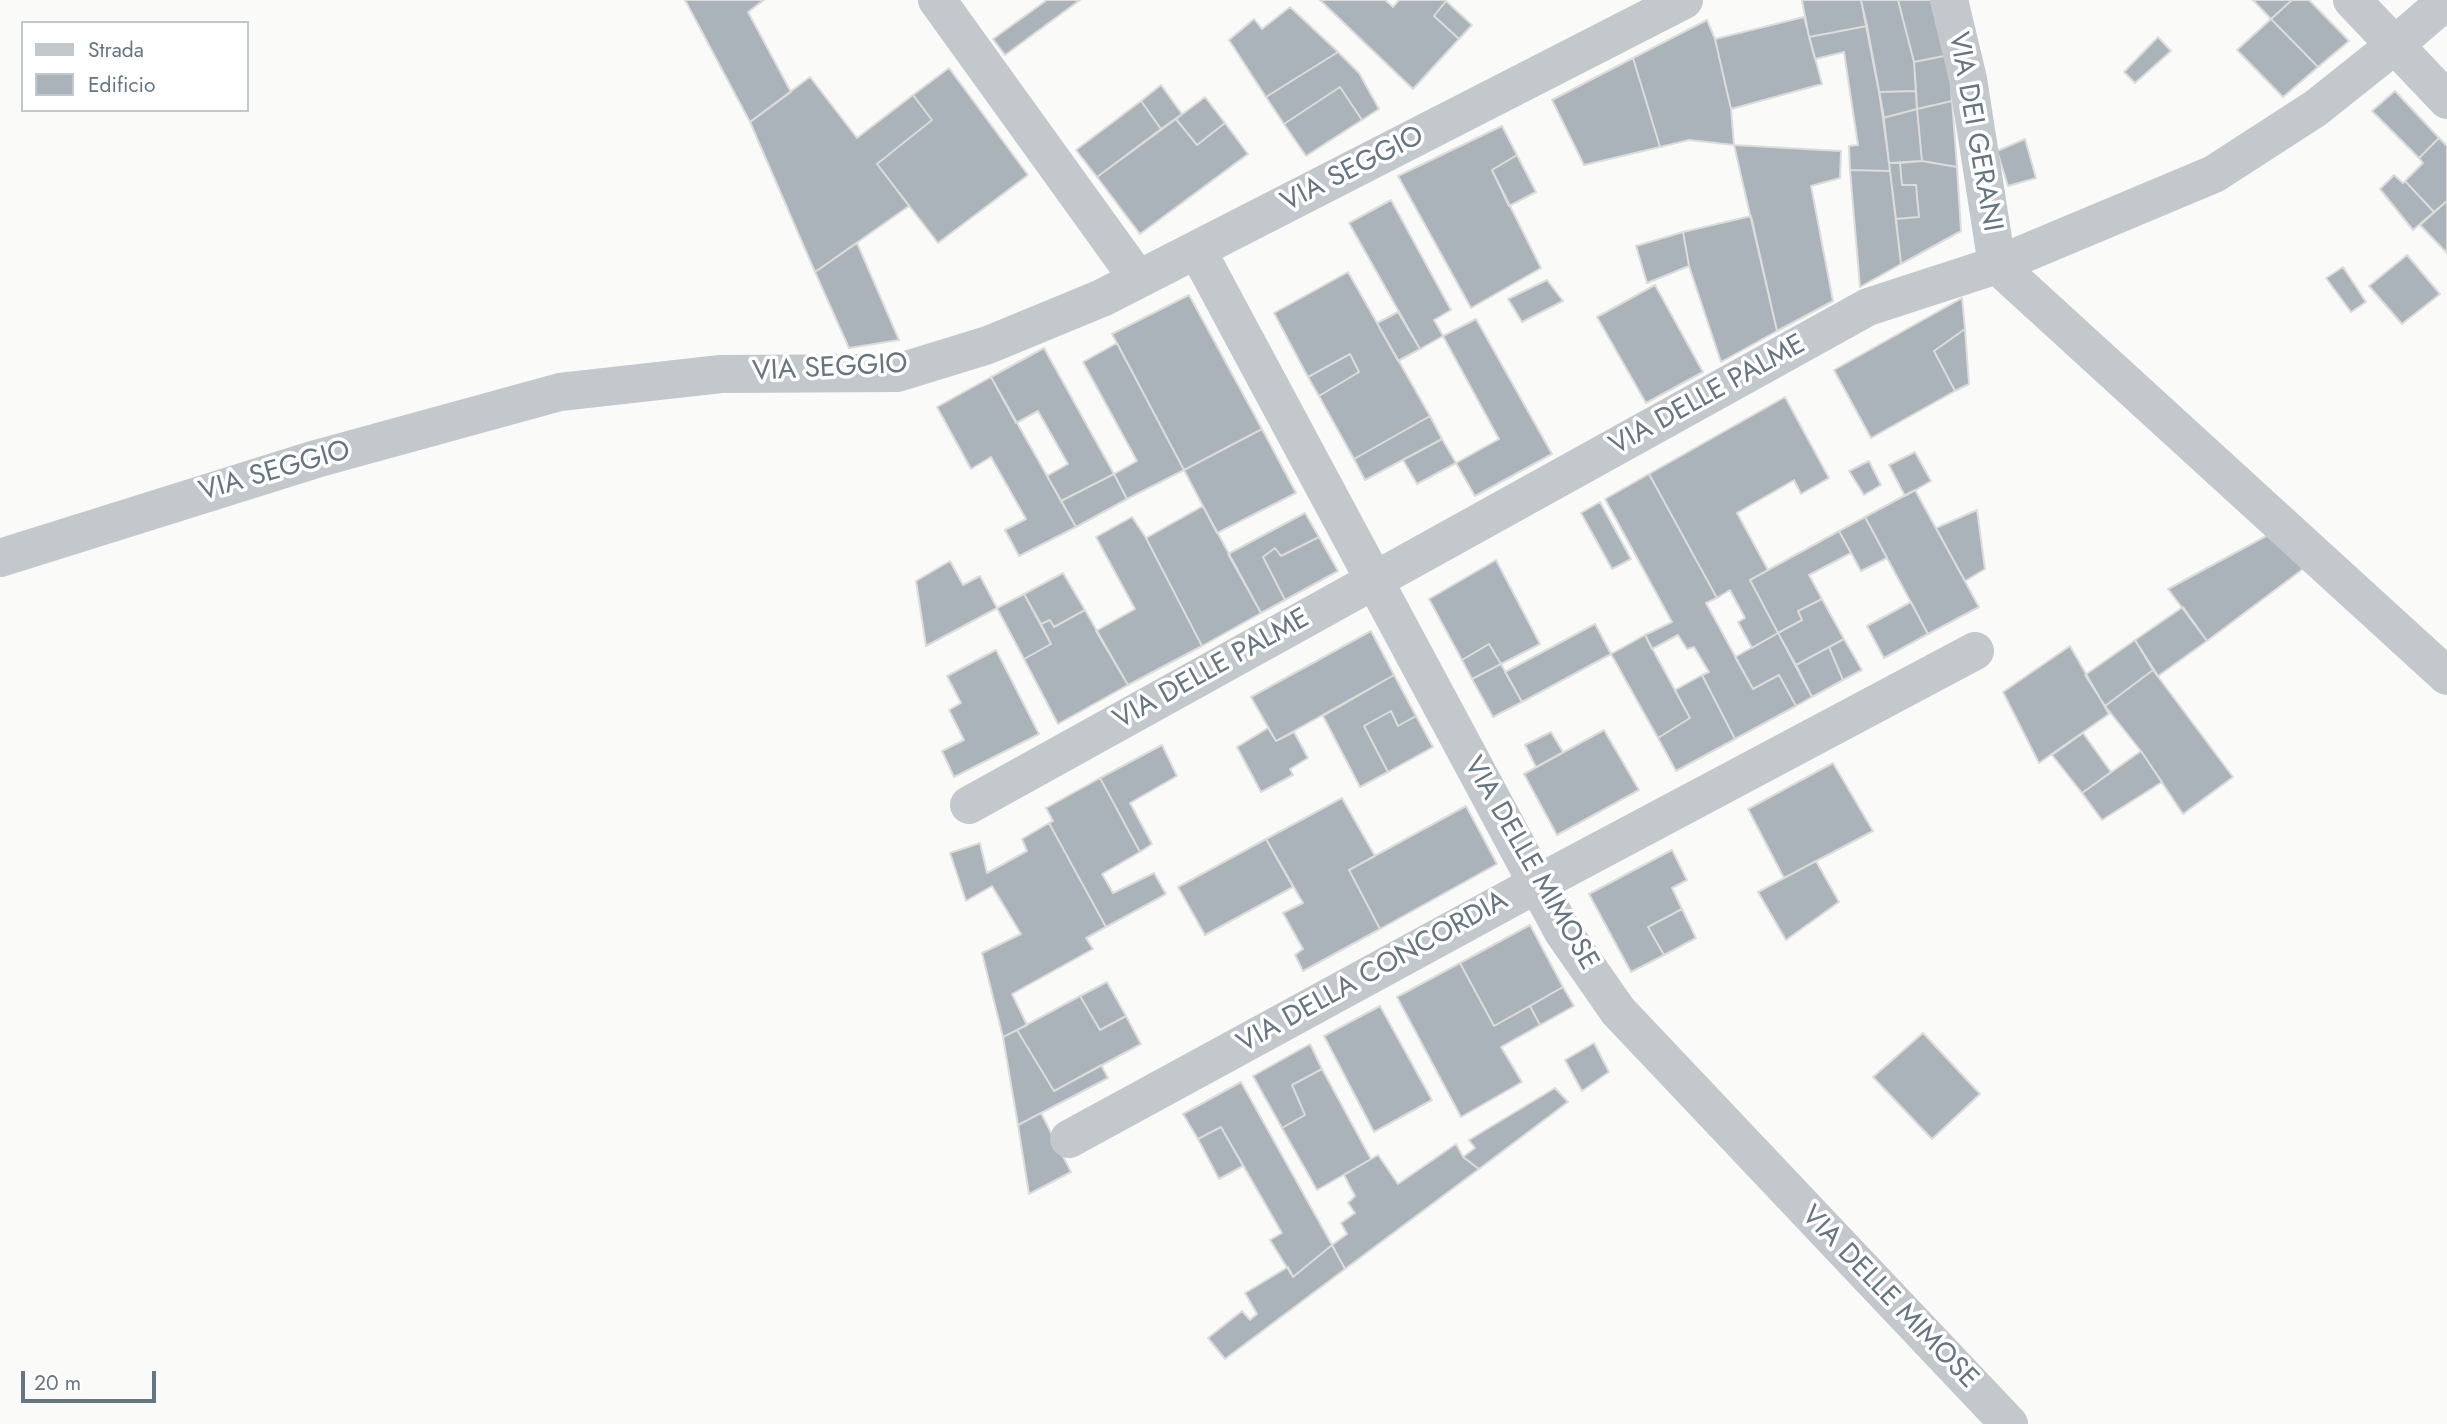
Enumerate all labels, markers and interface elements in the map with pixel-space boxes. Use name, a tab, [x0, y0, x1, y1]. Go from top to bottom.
legend	[21, 21, 248, 112]
street label: VIA DEI GERANI	[1940, 30, 2008, 234]
text: Strada	[88, 35, 144, 65]
text: Edificio	[88, 70, 155, 100]
street label: VIA SEGGIO	[1276, 120, 1430, 220]
street label: VIA DELLE PALME	[1604, 328, 1812, 464]
street label: VIA SEGGIO	[752, 348, 908, 390]
street label: VIA SEGGIO	[196, 434, 354, 510]
street label: VIA DELLE PALME	[1108, 602, 1316, 738]
street label: VIA DELLE MIMOSE	[1455, 751, 1605, 977]
street label: VIA DELLA CONCORDIA	[1232, 885, 1514, 1061]
street label: VIA DELLE MIMOSE	[1793, 1200, 1985, 1396]
scale bar	[24, 1358, 159, 1402]
text: 20 m	[34, 1368, 81, 1398]

